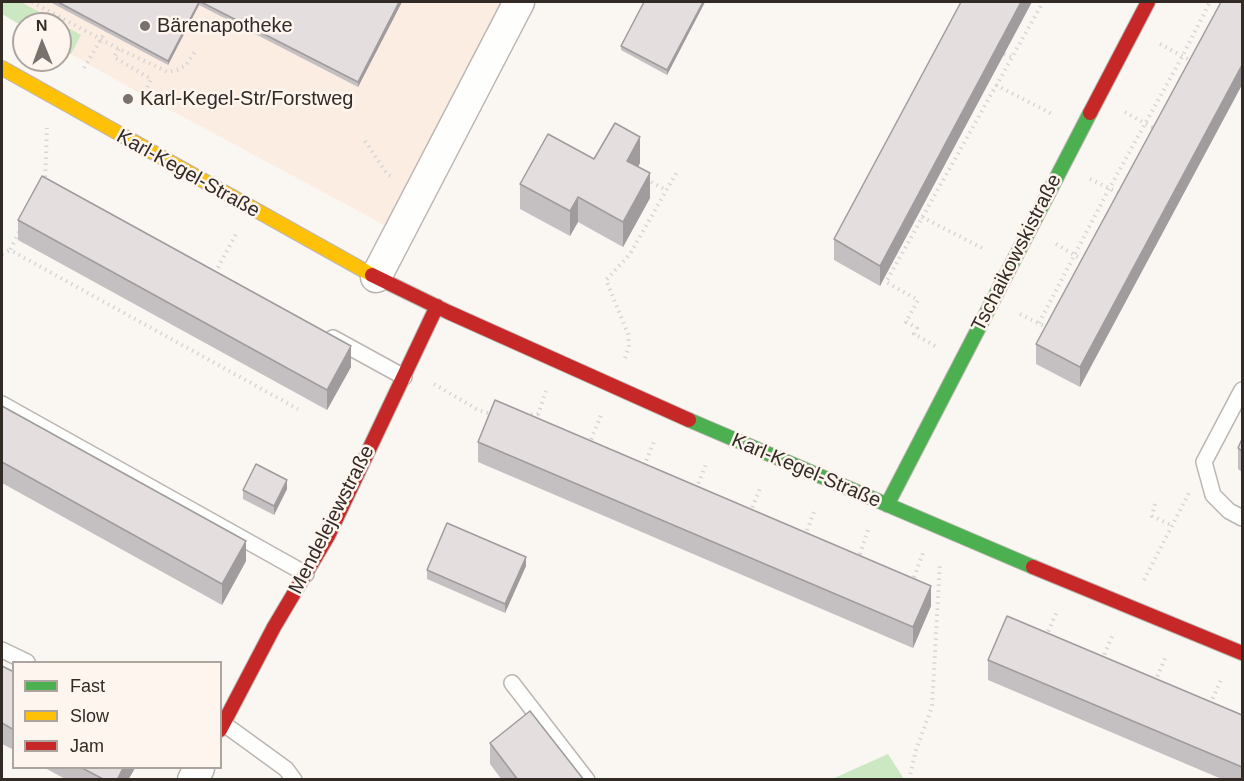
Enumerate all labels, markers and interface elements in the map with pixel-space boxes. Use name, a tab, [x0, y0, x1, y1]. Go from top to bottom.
north arrow	[12, 12, 72, 72]
place label: Bärenapotheke	[157, 14, 293, 38]
text: N	[36, 17, 48, 34]
marker: Bärenapotheke	[138, 19, 152, 33]
place label: Karl-Kegel-Str/Forstweg	[140, 87, 353, 111]
marker: Karl-Kegel-Str/Forstweg	[121, 92, 135, 106]
street label: Karl-Kegel-Straße	[112, 125, 264, 223]
street label: Tschaikowskistraße	[967, 170, 1067, 336]
street label: Karl-Kegel-Straße	[728, 429, 884, 513]
street label: Mendelejewstraße	[284, 442, 380, 598]
legend	[12, 661, 222, 769]
text: Fast	[70, 676, 105, 696]
text: Slow	[70, 706, 109, 726]
text: Jam	[70, 736, 104, 756]

